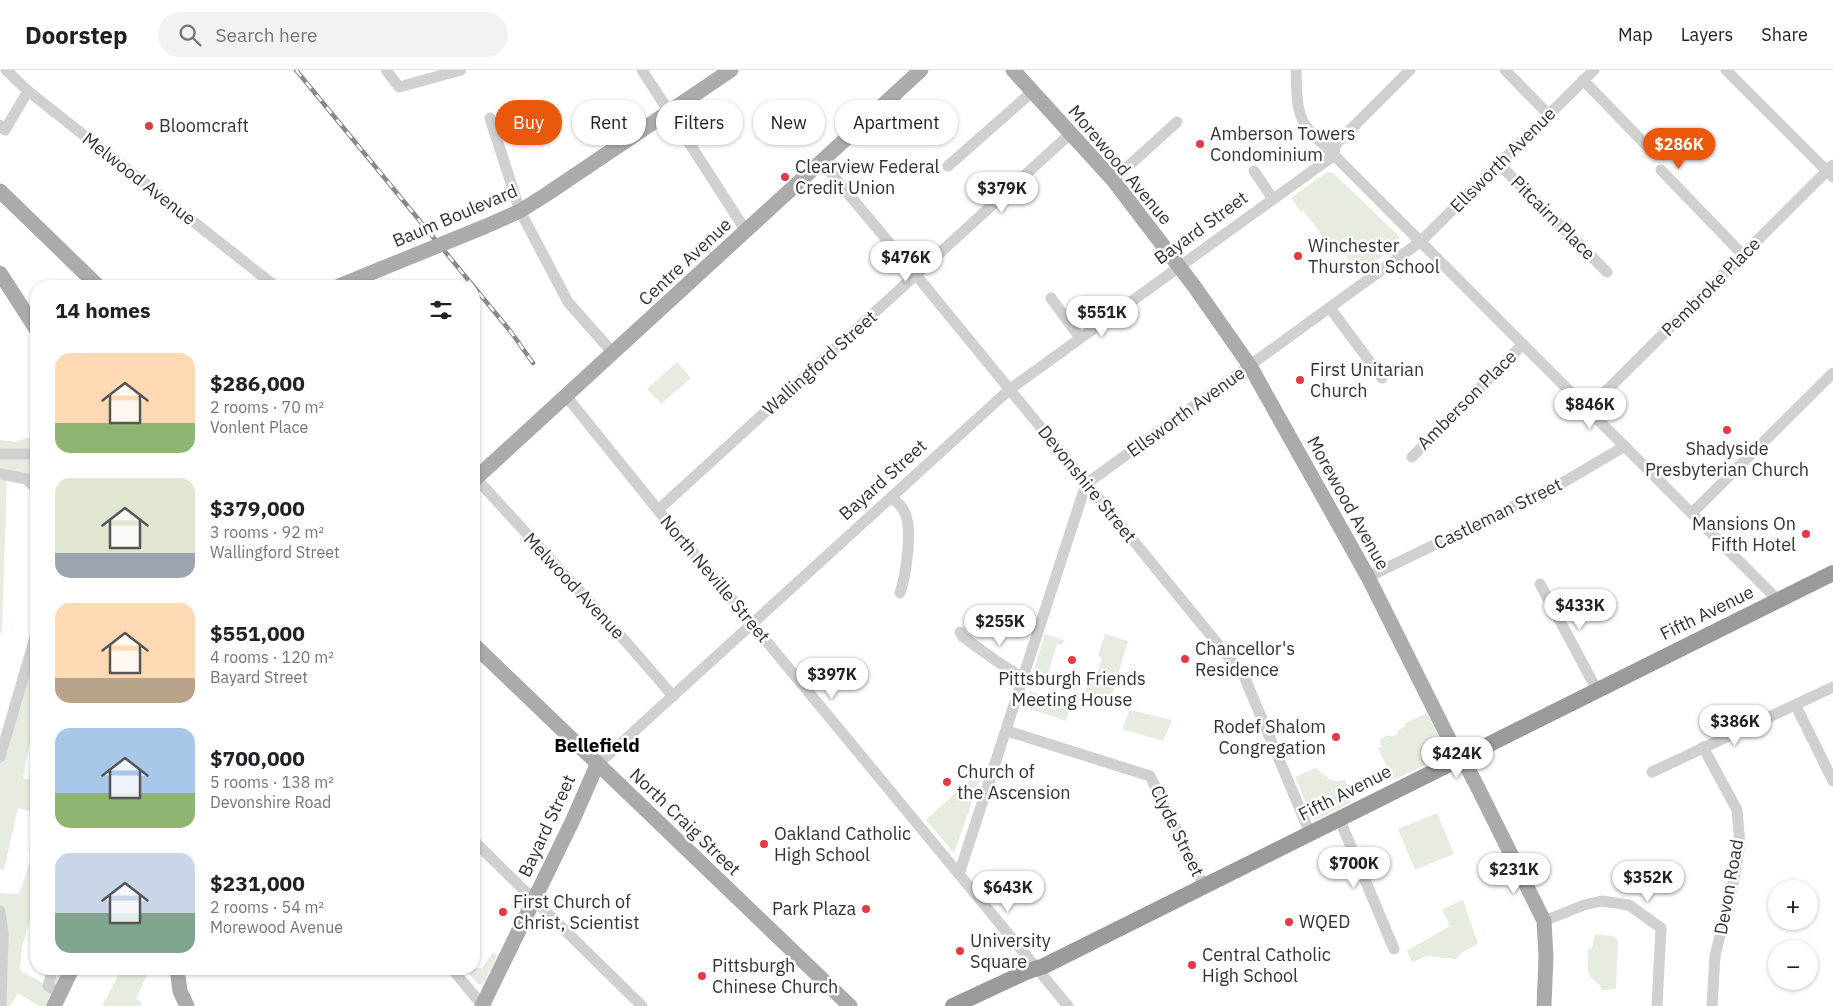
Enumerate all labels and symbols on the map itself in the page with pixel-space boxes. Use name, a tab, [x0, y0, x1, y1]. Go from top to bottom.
street label: Morewood Avenue	[1063, 100, 1177, 229]
street label: Ellsworth Avenue	[1445, 102, 1560, 217]
place label: Bloomcraft	[159, 114, 249, 137]
marker: Bloomcraft	[143, 120, 155, 132]
place label: Amberson Towers Condominium	[1210, 122, 1356, 166]
street label: Melwood Avenue	[78, 127, 201, 230]
pin: $286K	[1644, 128, 1714, 170]
marker: Amberson Towers Condominium	[1194, 138, 1206, 150]
place label: Clearview Federal Credit Union	[795, 155, 940, 199]
marker: Clearview Federal Credit Union	[779, 171, 791, 183]
street label: Pitcairn Place	[1506, 171, 1601, 265]
pin: $379K	[967, 172, 1037, 214]
street label: Baum Boulevard	[389, 179, 521, 252]
street label: Bayard Street	[1149, 186, 1252, 269]
street label: Centre Avenue	[634, 213, 736, 310]
street label: Pembroke Place	[1656, 232, 1765, 341]
place label: Winchester Thurston School	[1308, 234, 1440, 278]
pin: $476K	[871, 240, 941, 283]
marker: Winchester Thurston School	[1292, 250, 1304, 262]
pin: $551K	[1067, 296, 1137, 338]
street label: Wallingford Street	[758, 305, 882, 420]
street label: Amberson Place	[1412, 345, 1521, 454]
place label: First Unitarian Church	[1310, 358, 1424, 402]
street label: Ellsworth Avenue	[1122, 361, 1249, 462]
marker: First Unitarian Church	[1294, 374, 1306, 386]
pin: $846K	[1555, 388, 1625, 430]
street label: Devonshire Street	[1033, 420, 1142, 547]
marker: Shadyside Presbyterian Church	[1721, 424, 1733, 436]
street label: Morewood Avenue	[1302, 432, 1395, 574]
street label: Bayard Street	[834, 434, 931, 525]
place label: Shadyside Presbyterian Church	[1645, 437, 1809, 481]
street label: Castleman Street	[1430, 473, 1566, 555]
street label: North Neville Street	[655, 510, 775, 647]
place label: Mansions On Fifth Hotel	[1692, 512, 1796, 556]
street label: Melwood Avenue	[519, 527, 630, 644]
marker: Mansions On Fifth Hotel	[1800, 528, 1812, 540]
street label: Fifth Avenue	[1656, 580, 1757, 645]
pin: $433K	[1545, 588, 1615, 631]
pin: $255K	[965, 604, 1035, 647]
place label: Chancellor's Residence	[1195, 637, 1295, 681]
marker: Chancellor's Residence	[1179, 653, 1191, 665]
marker: Pittsburgh Friends Meeting House	[1066, 654, 1078, 666]
pin: $397K	[797, 658, 867, 700]
place label: Pittsburgh Friends Meeting House	[998, 667, 1146, 711]
pin: $386K	[1700, 704, 1770, 747]
place label: Rodef Shalom Congregation	[1213, 715, 1326, 759]
marker: Rodef Shalom Congregation	[1330, 731, 1342, 743]
district label: Bellefield	[554, 733, 640, 757]
pin: $424K	[1422, 736, 1492, 779]
street label: Fifth Avenue	[1294, 759, 1395, 826]
place label: Church of the Ascension	[957, 760, 1071, 804]
street label: North Craig Street	[625, 763, 746, 880]
street label: Bayard Street	[513, 771, 580, 881]
marker: Church of the Ascension	[941, 776, 953, 788]
street label: Clyde Street	[1145, 781, 1209, 880]
place label: Oakland Catholic High School	[774, 822, 911, 866]
street label: Devon Road	[1709, 837, 1748, 936]
marker: Oakland Catholic High School	[758, 838, 770, 850]
pin: $700K	[1319, 846, 1389, 889]
pin: $231K	[1479, 852, 1549, 895]
pin: $352K	[1613, 860, 1683, 903]
pin: $643K	[973, 870, 1043, 913]
place label: First Church of Christ, Scientist	[513, 890, 640, 934]
place label: Park Plaza	[772, 897, 856, 920]
marker: Park Plaza	[860, 903, 872, 915]
marker: First Church of Christ, Scientist	[497, 906, 509, 918]
place label: WQED	[1299, 910, 1350, 933]
marker: WQED	[1283, 916, 1295, 928]
place label: University Square	[970, 929, 1051, 973]
place label: Central Catholic High School	[1202, 943, 1331, 987]
marker: University Square	[954, 945, 966, 957]
place label: Pittsburgh Chinese Church	[712, 954, 838, 998]
marker: Central Catholic High School	[1186, 959, 1198, 971]
marker: Pittsburgh Chinese Church	[696, 970, 708, 982]

